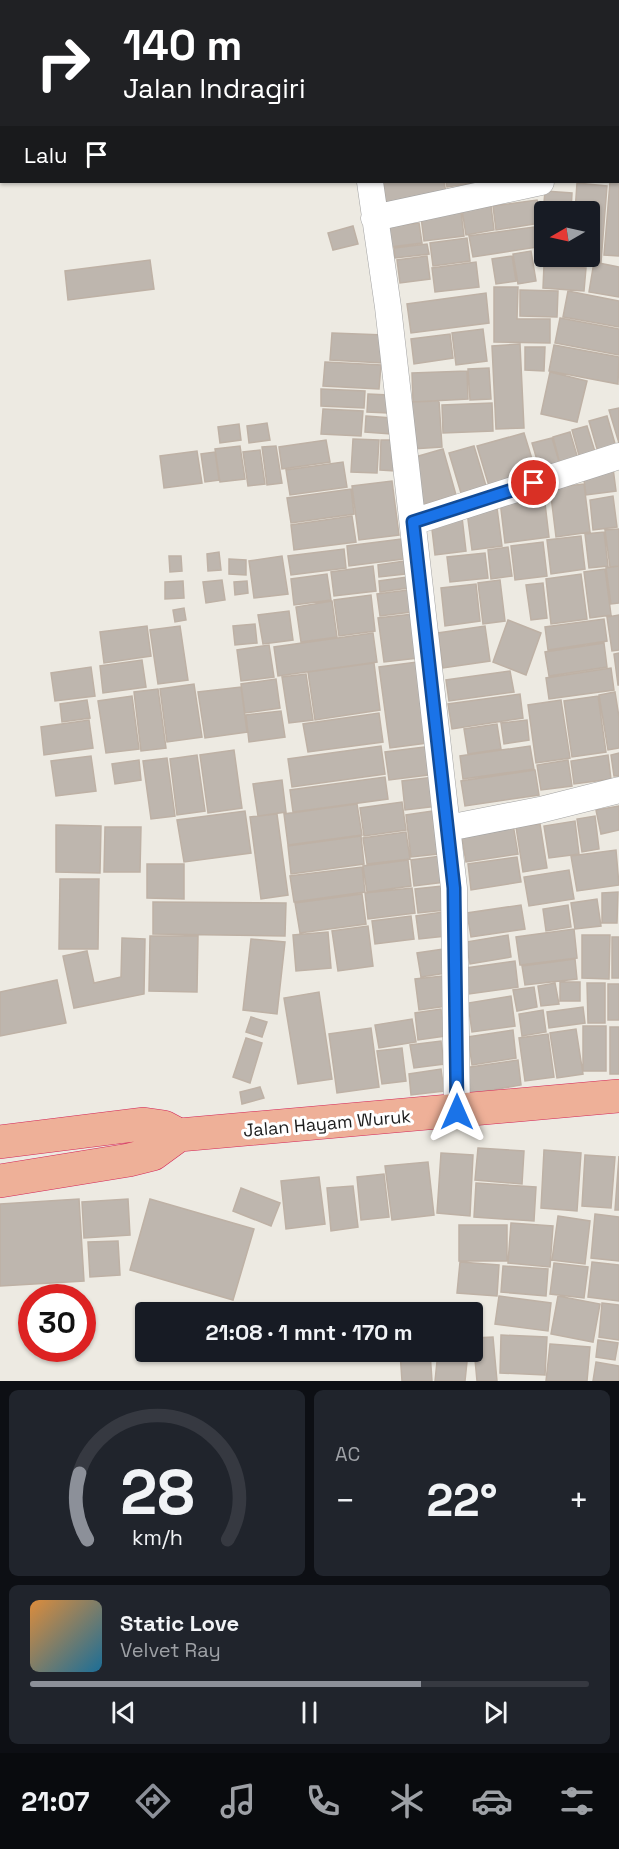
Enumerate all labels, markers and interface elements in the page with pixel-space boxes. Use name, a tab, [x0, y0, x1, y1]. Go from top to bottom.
text: 140 m	[123, 19, 242, 72]
icon: right	[24, 24, 102, 102]
text: Jalan Indragiri	[123, 71, 306, 106]
icon: arrive	[80, 138, 113, 171]
text: Lalu	[24, 141, 68, 169]
north arrow	[534, 201, 600, 267]
map controls	[534, 201, 600, 267]
pin	[508, 457, 559, 508]
icon: arrive	[517, 466, 550, 499]
position arrow	[425, 1080, 489, 1144]
street label: Jalan Hayam Wuruk	[242, 1104, 412, 1142]
speed limit sign: 30	[18, 1284, 96, 1362]
text: 21:08 · 1 mnt · 170 m	[205, 1318, 413, 1346]
text: AC	[335, 1441, 360, 1467]
text: 28	[120, 1453, 194, 1532]
text: 22°	[426, 1472, 498, 1529]
text: −	[335, 1480, 355, 1522]
text: +	[569, 1480, 589, 1522]
text: km/h	[131, 1524, 183, 1551]
text: Static Love	[120, 1609, 239, 1637]
text: Velvet Ray	[120, 1637, 221, 1663]
icon: previous	[107, 1696, 140, 1729]
icon: pause	[293, 1696, 326, 1729]
icon: next	[479, 1696, 512, 1729]
icon: directions	[132, 1780, 174, 1822]
icon: music	[217, 1780, 259, 1822]
icon: phone	[302, 1780, 344, 1822]
icon: climate	[386, 1780, 428, 1822]
icon: car	[471, 1780, 513, 1822]
icon: filters	[556, 1780, 598, 1822]
text: 21:07	[21, 1784, 90, 1819]

